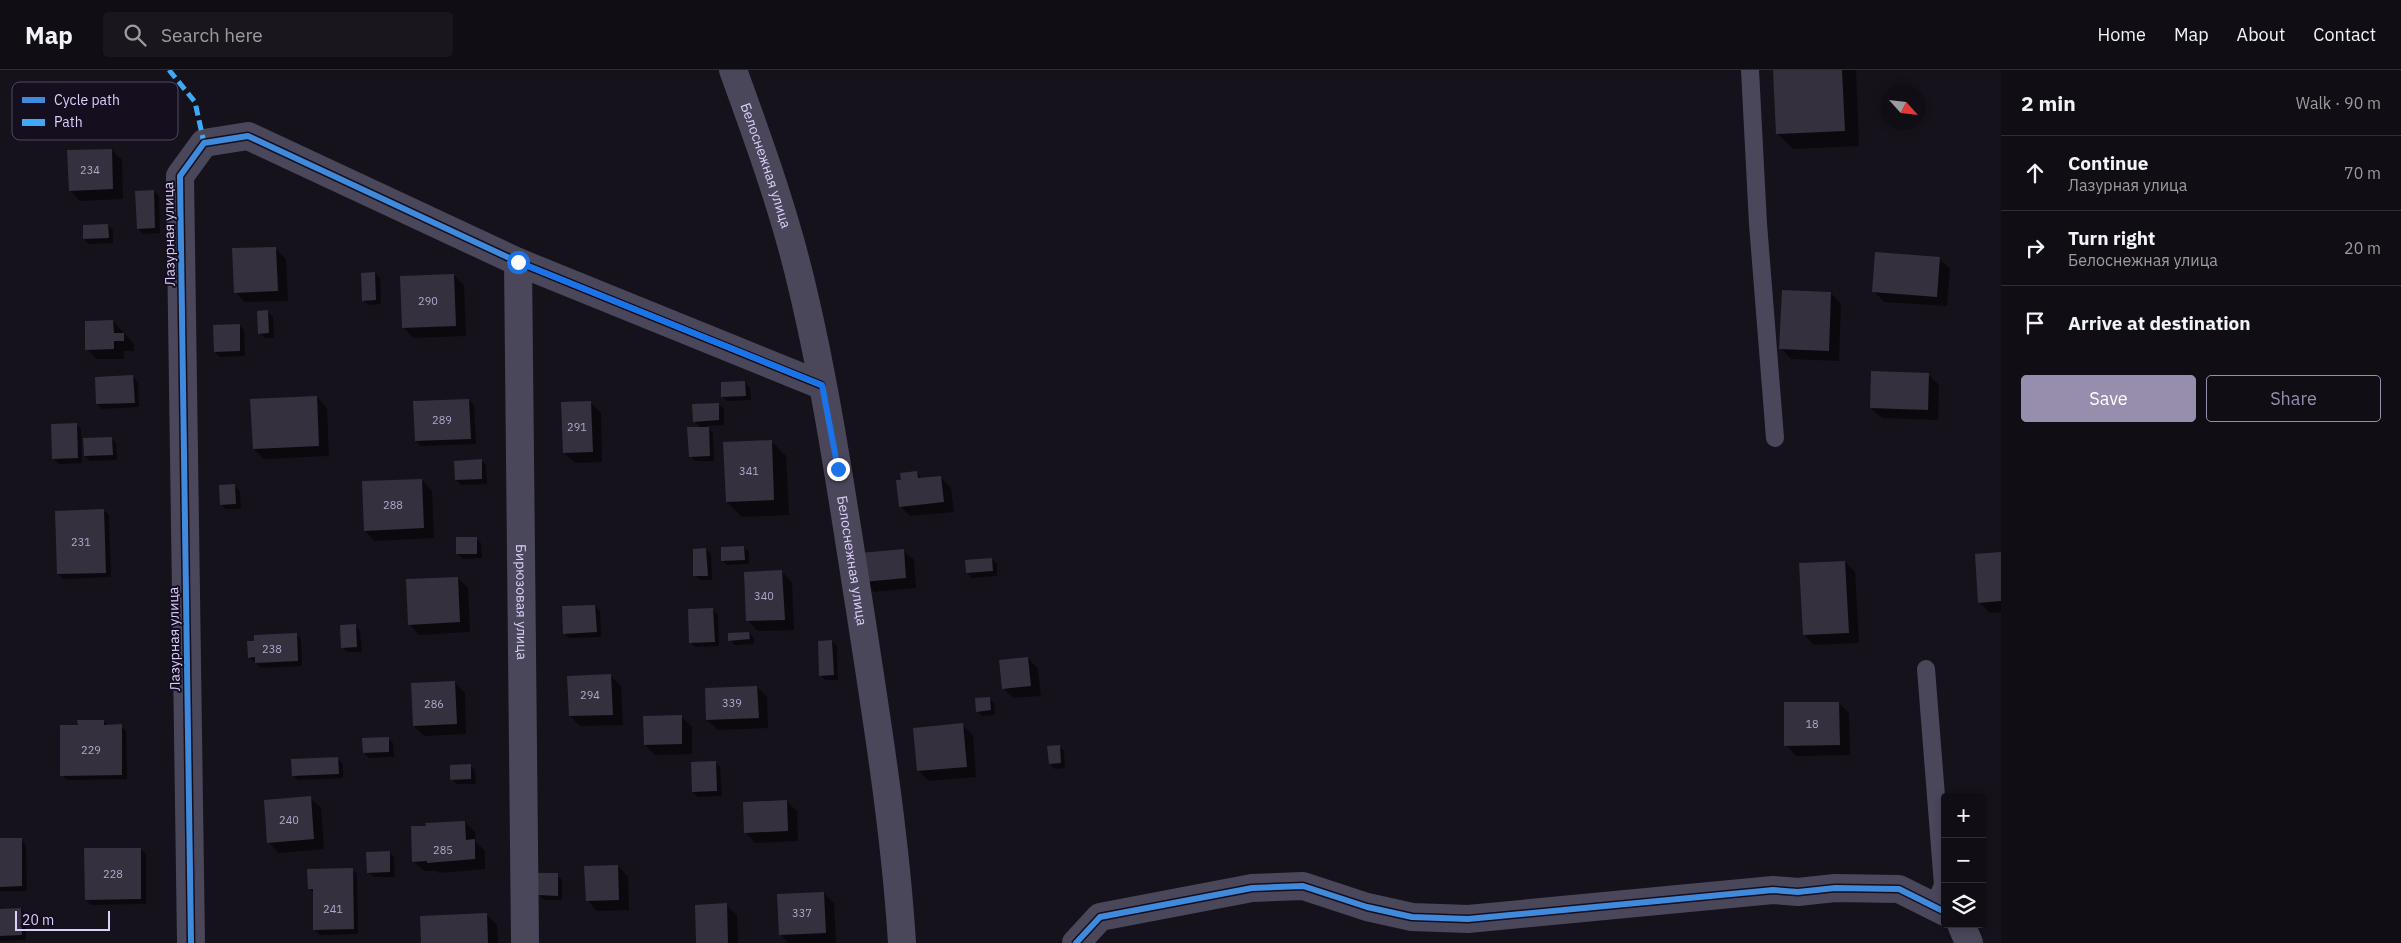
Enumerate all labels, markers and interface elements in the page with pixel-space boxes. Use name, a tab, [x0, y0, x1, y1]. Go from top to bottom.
search box	[103, 12, 453, 57]
text: Map	[25, 19, 73, 51]
icon: search	[121, 21, 149, 49]
text: Search here	[161, 23, 263, 47]
text: Home	[2098, 23, 2146, 46]
text: Map	[2174, 23, 2209, 46]
text: About	[2237, 23, 2285, 46]
text: Contact	[2313, 23, 2376, 46]
legend	[12, 82, 178, 140]
north arrow	[1881, 85, 1926, 130]
text: 2 min	[2021, 89, 2076, 117]
text: Cycle path	[54, 91, 120, 109]
text: Walk · 90 m	[2296, 93, 2381, 113]
street label: Белоснежная улица	[737, 100, 795, 231]
text: Path	[54, 113, 83, 131]
text: Continue	[2068, 151, 2148, 175]
icon: ahead	[2021, 159, 2049, 187]
house number: 234	[80, 163, 100, 177]
text: 70 m	[2344, 163, 2381, 183]
text: Лазурная улица	[2068, 175, 2187, 195]
street label: Лазурная улица	[159, 181, 179, 286]
text: Turn right	[2068, 226, 2155, 250]
icon: right	[2021, 234, 2049, 262]
text: 20 m	[2344, 238, 2381, 258]
text: Белоснежная улица	[2068, 250, 2218, 270]
route start	[507, 251, 530, 274]
house number: 290	[418, 294, 438, 308]
icon: arrive	[2021, 309, 2049, 337]
text: Arrive at destination	[2068, 311, 2251, 335]
button: Save	[2021, 375, 2196, 422]
button: Share	[2206, 375, 2381, 422]
house number: 289	[432, 413, 452, 427]
house number: 291	[567, 420, 587, 434]
route end	[827, 458, 850, 481]
house number: 341	[739, 464, 759, 478]
street label: Белоснежная улица	[833, 494, 871, 627]
house number: 288	[383, 498, 403, 512]
house number: 231	[71, 535, 91, 549]
street label: Бирюзовая улица	[512, 544, 531, 661]
street label: Лазурная улица	[164, 586, 184, 691]
house number: 340	[754, 589, 774, 603]
house number: 238	[262, 642, 282, 656]
house number: 294	[580, 688, 600, 702]
house number: 339	[722, 696, 742, 710]
house number: 286	[424, 697, 444, 711]
house number: 18	[1805, 717, 1819, 731]
house number: 229	[81, 743, 101, 757]
map controls	[1941, 793, 1986, 928]
button: +	[1941, 793, 1986, 838]
house number: 240	[279, 813, 299, 827]
button: −	[1941, 838, 1986, 883]
house number: 285	[433, 843, 453, 857]
house number: 228	[103, 867, 123, 881]
button: layers	[1941, 883, 1986, 928]
house number: 241	[323, 902, 343, 916]
house number: 337	[792, 906, 812, 920]
scale bar	[15, 908, 110, 931]
text: 20 m	[22, 911, 54, 929]

